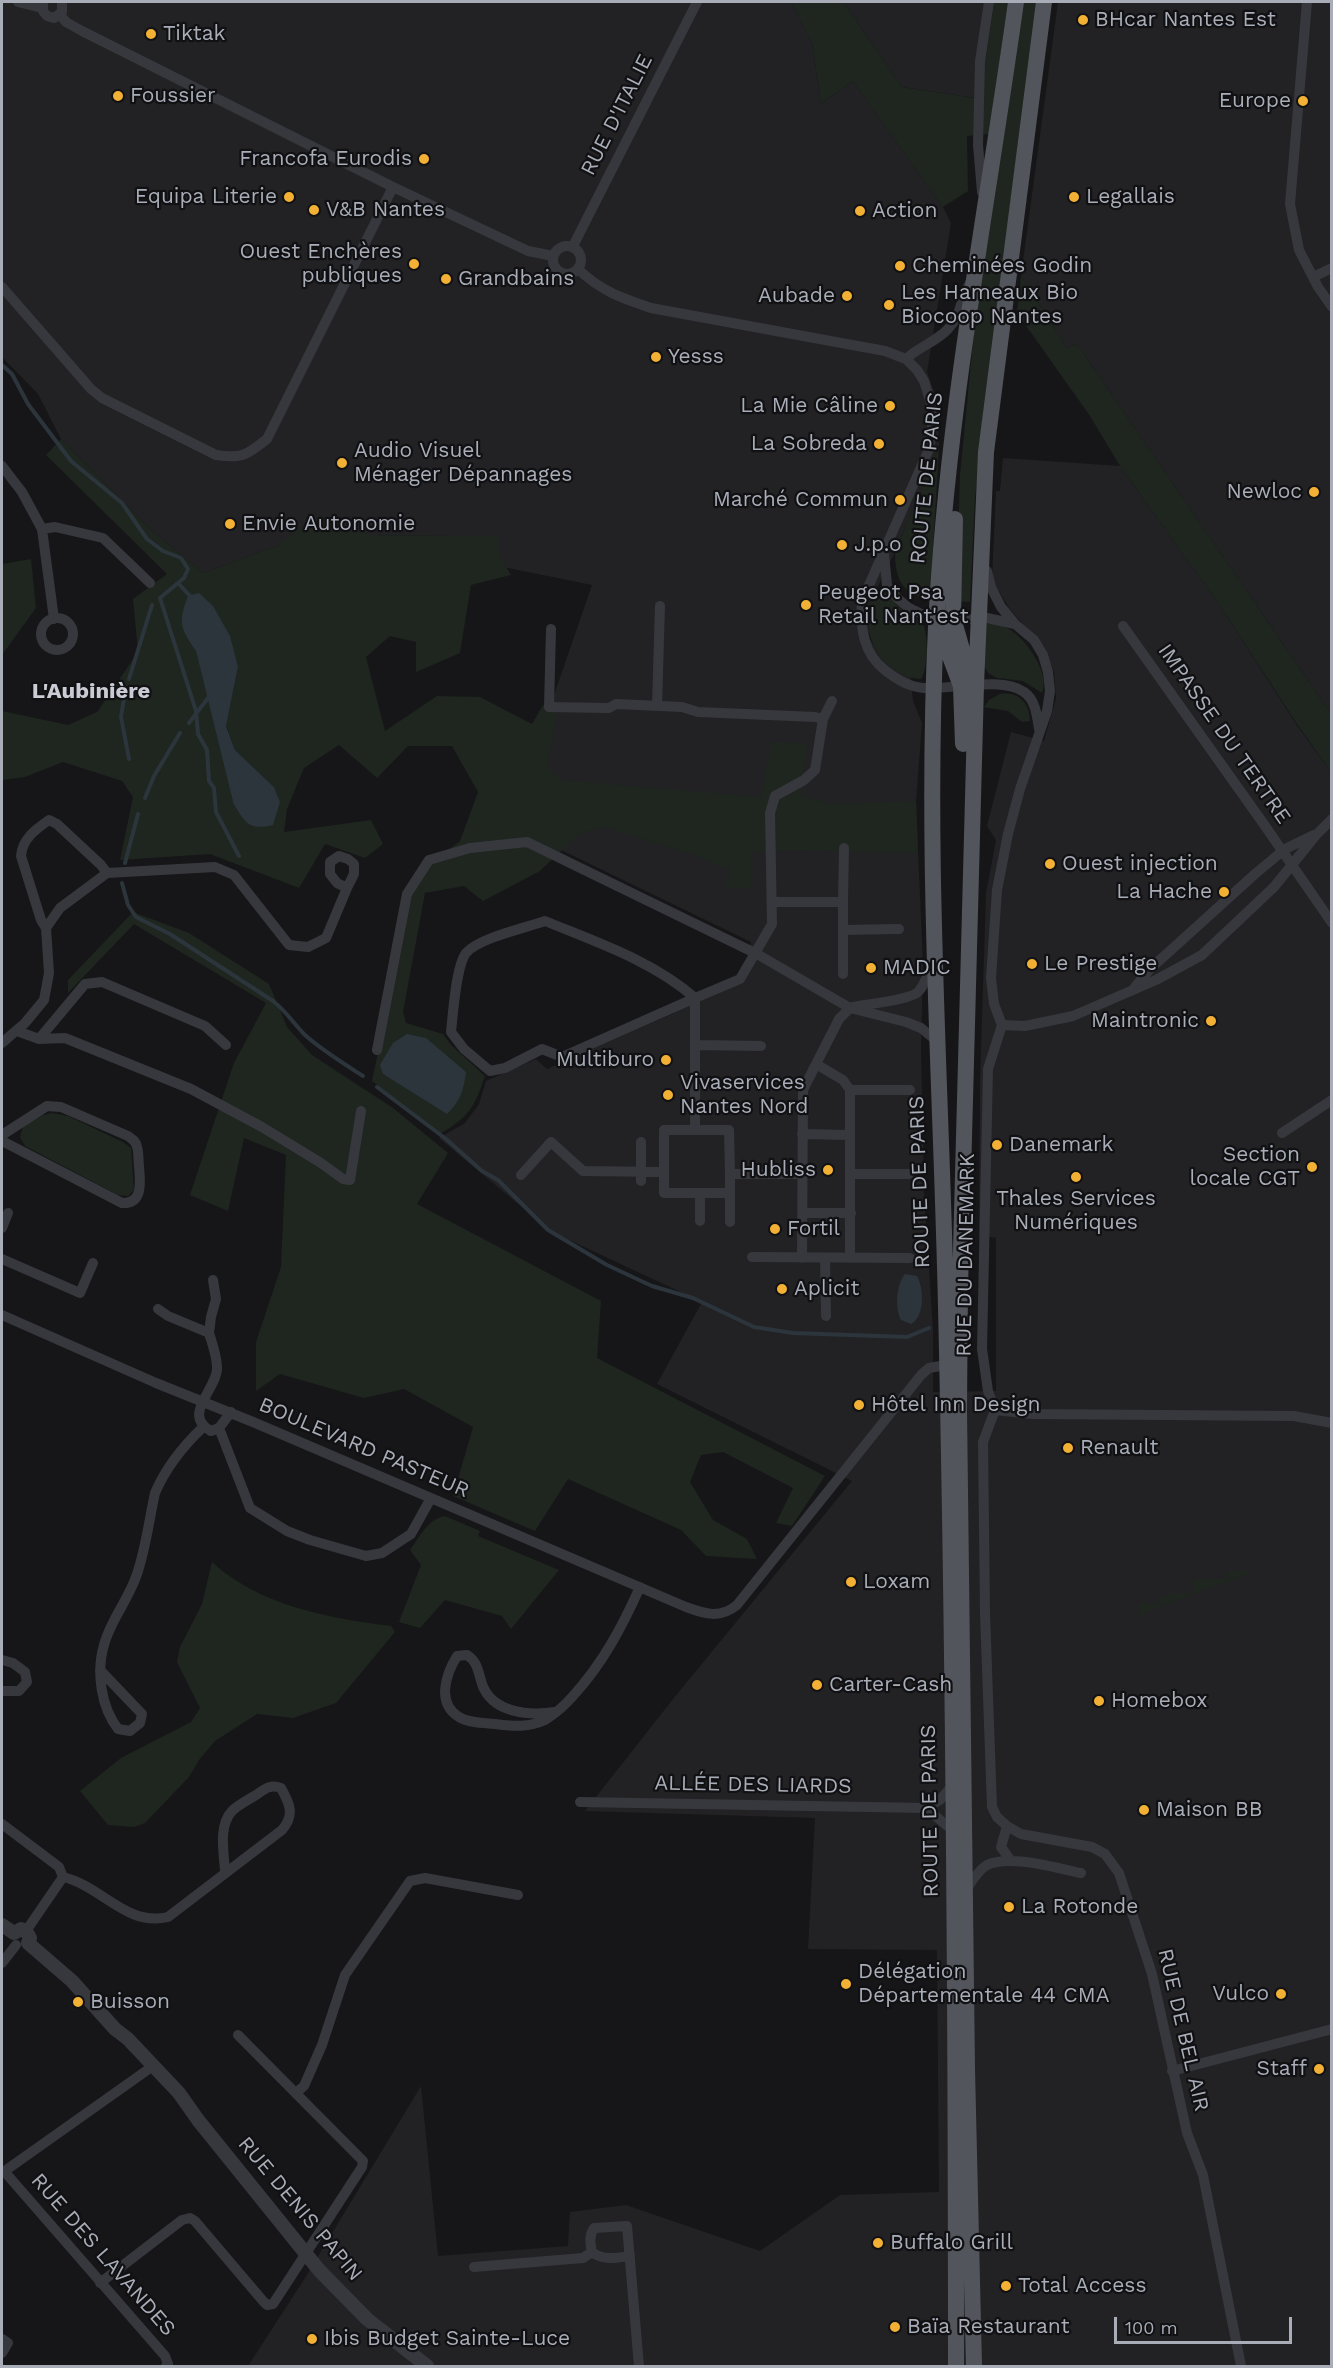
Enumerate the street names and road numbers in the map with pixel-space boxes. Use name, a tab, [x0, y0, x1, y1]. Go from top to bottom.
street label: RUE D'ITALIE	[576, 50, 658, 180]
street label: ROUTE DE PARIS	[905, 391, 949, 565]
street label: IMPASSE DU TERTRE	[1152, 639, 1296, 829]
street label: ROUTE DE PARIS	[904, 1095, 936, 1269]
street label: RUE DU DANEMARK	[952, 1153, 980, 1357]
street label: BOULEVARD PASTEUR	[255, 1392, 473, 1504]
street label: ROUTE DE PARIS	[916, 1724, 944, 1898]
street label: ALLÉE DES LIARDS	[654, 1771, 852, 1799]
street label: RUE DE BEL AIR	[1152, 1946, 1214, 2114]
street label: RUE DENIS PAPIN	[232, 2132, 368, 2286]
street label: RUE DES LAVANDES	[25, 2168, 181, 2342]

